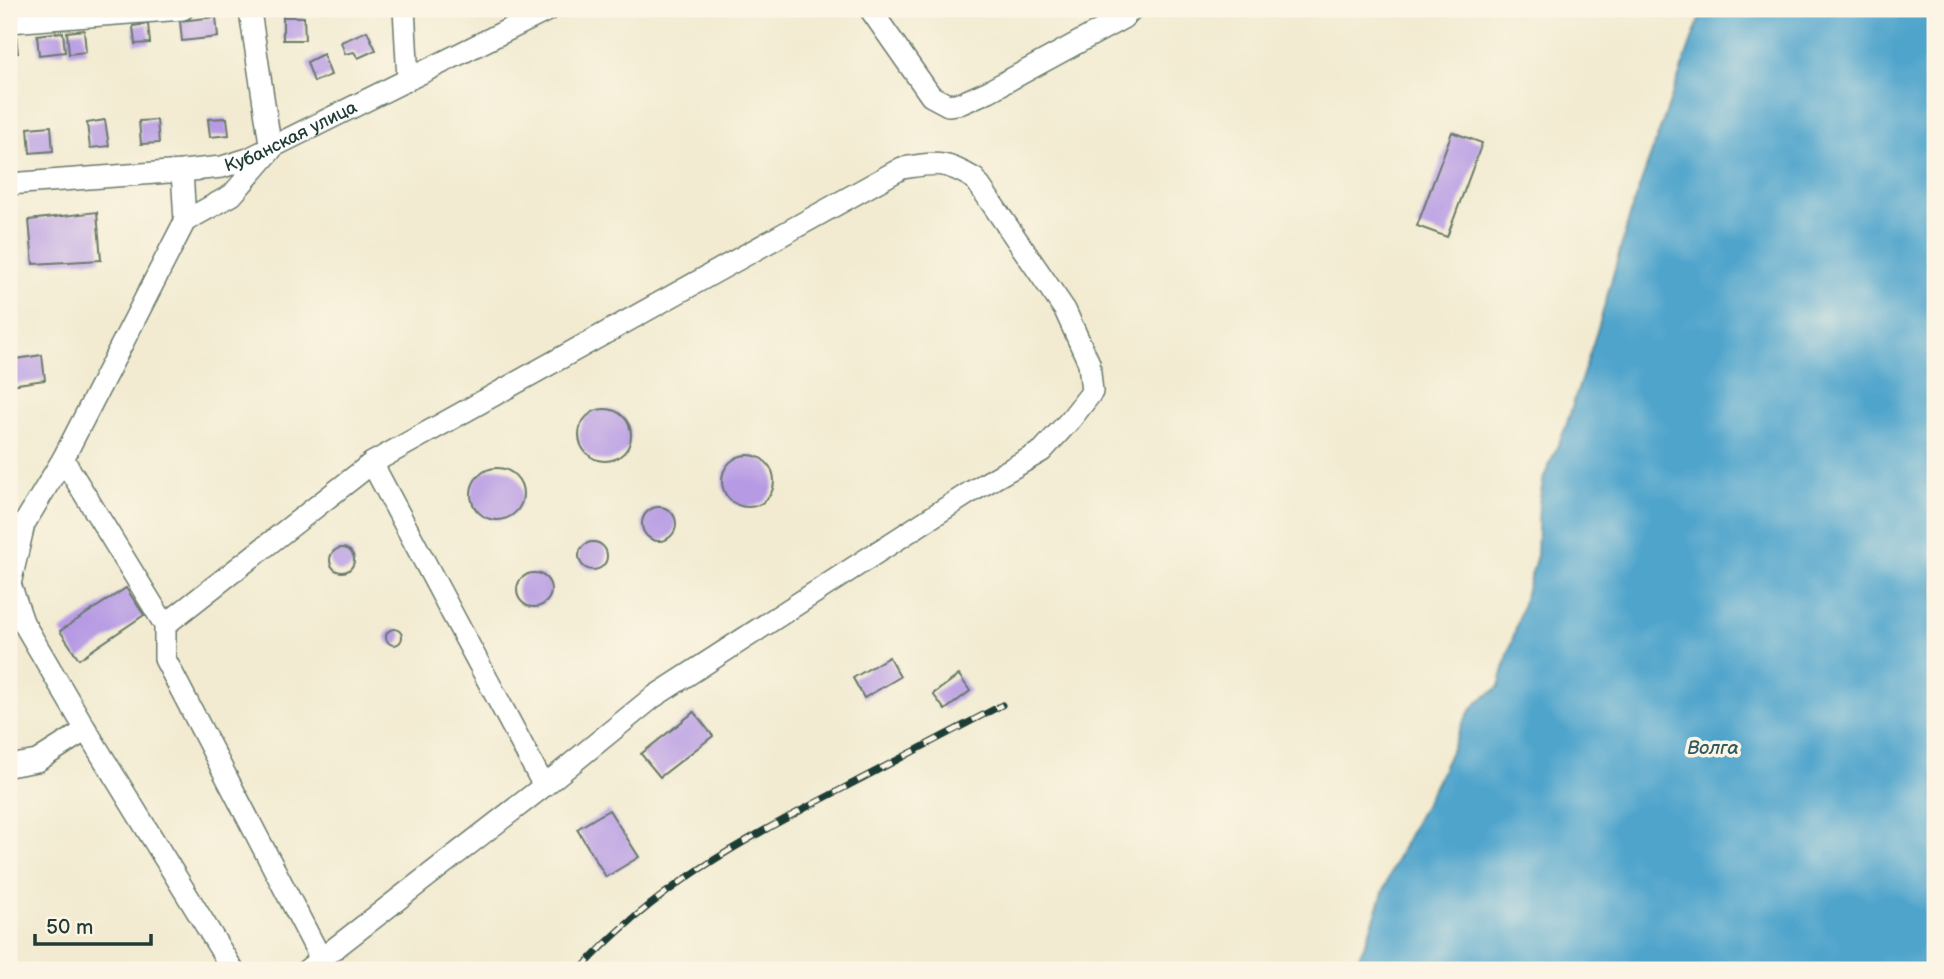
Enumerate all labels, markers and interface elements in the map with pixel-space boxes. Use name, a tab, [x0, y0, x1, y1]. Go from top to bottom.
street label: Кубанская улица	[222, 96, 361, 177]
water label: Волга	[1687, 737, 1739, 760]
scale bar	[35, 902, 150, 946]
text: 50 m	[46, 915, 93, 940]

